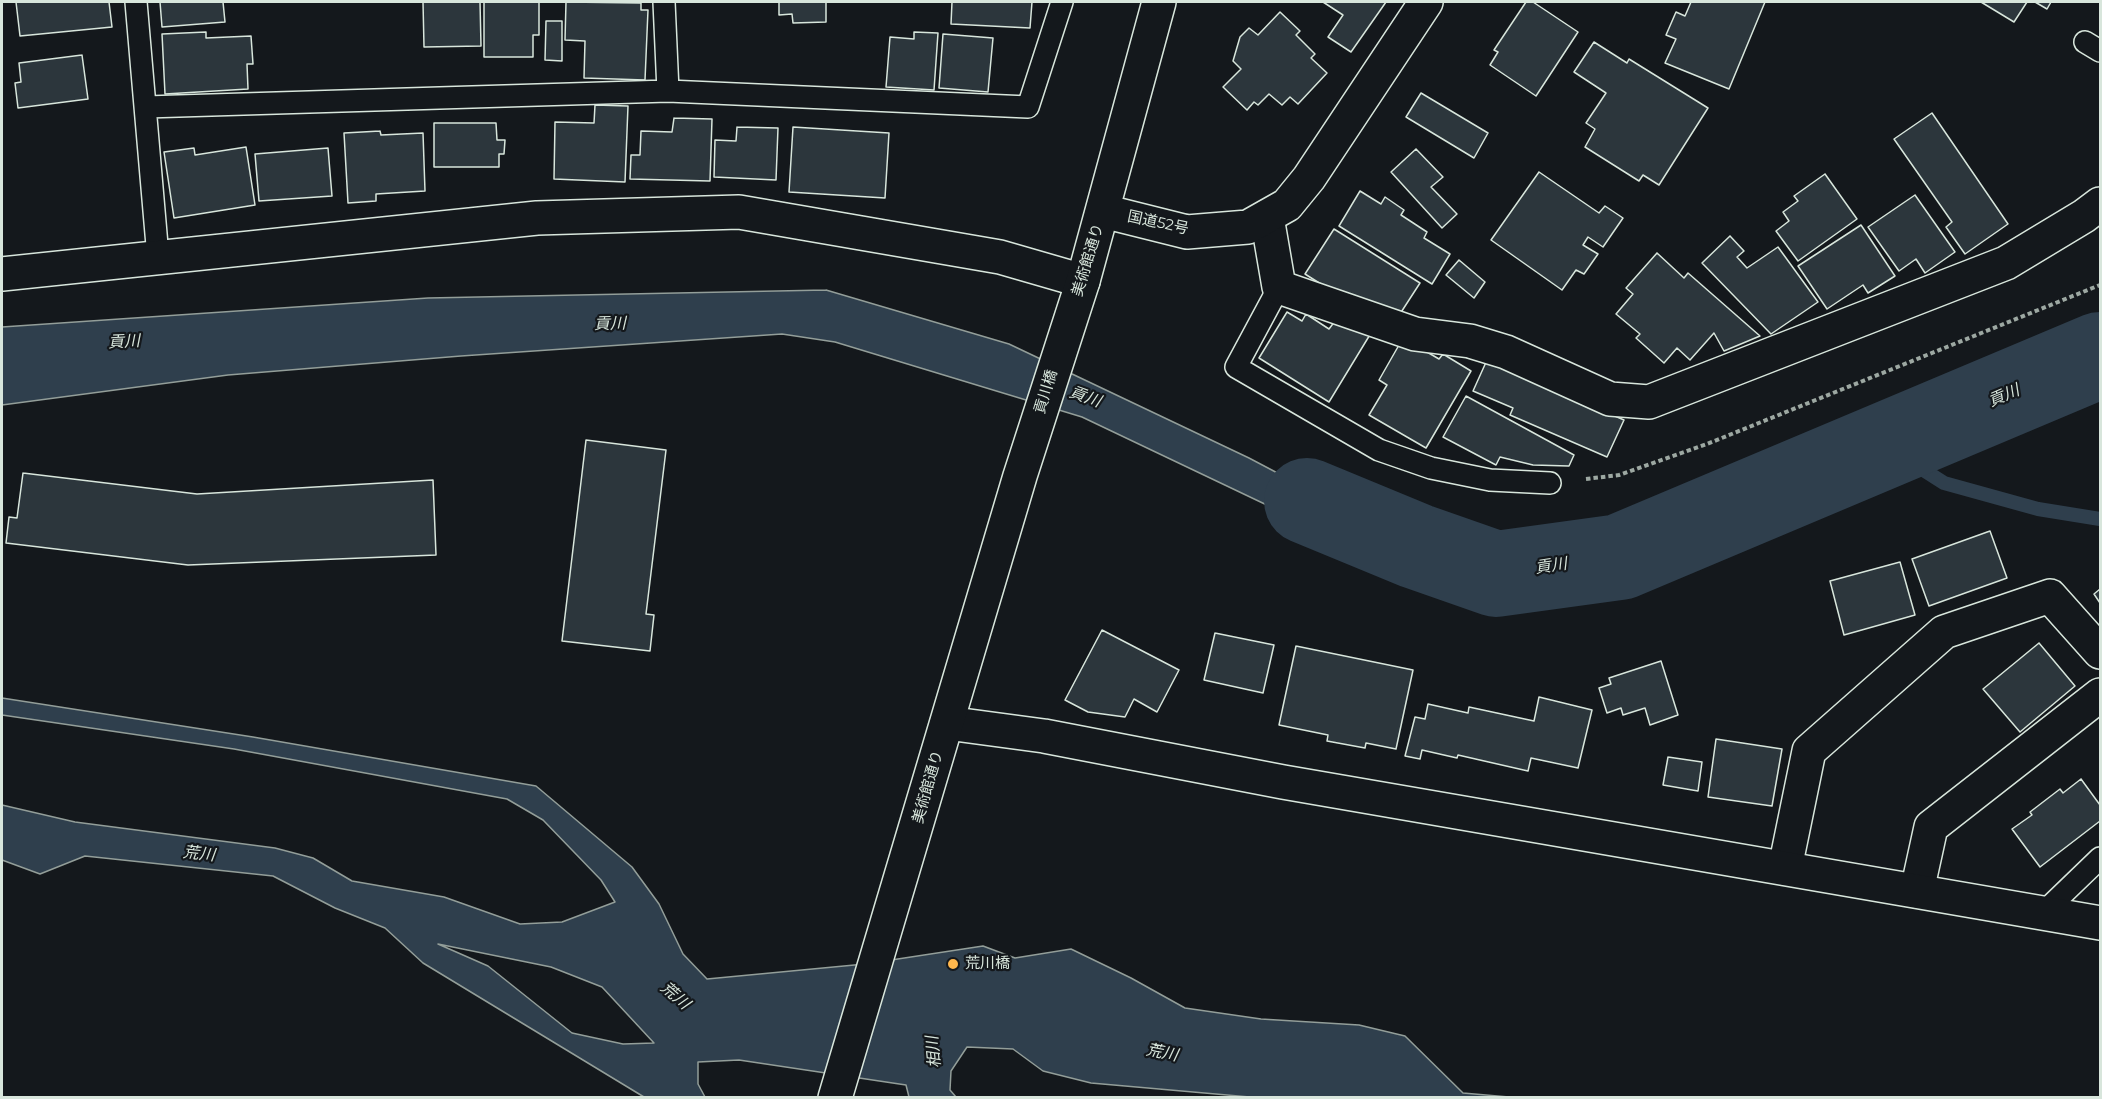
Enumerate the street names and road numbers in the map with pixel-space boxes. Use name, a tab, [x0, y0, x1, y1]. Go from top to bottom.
street label: 国道52号	[1126, 208, 1190, 238]
street label: 美術館通り	[1068, 222, 1108, 298]
street label: 貢川橋	[1031, 368, 1061, 416]
street label: 美術館通り	[909, 748, 947, 826]

